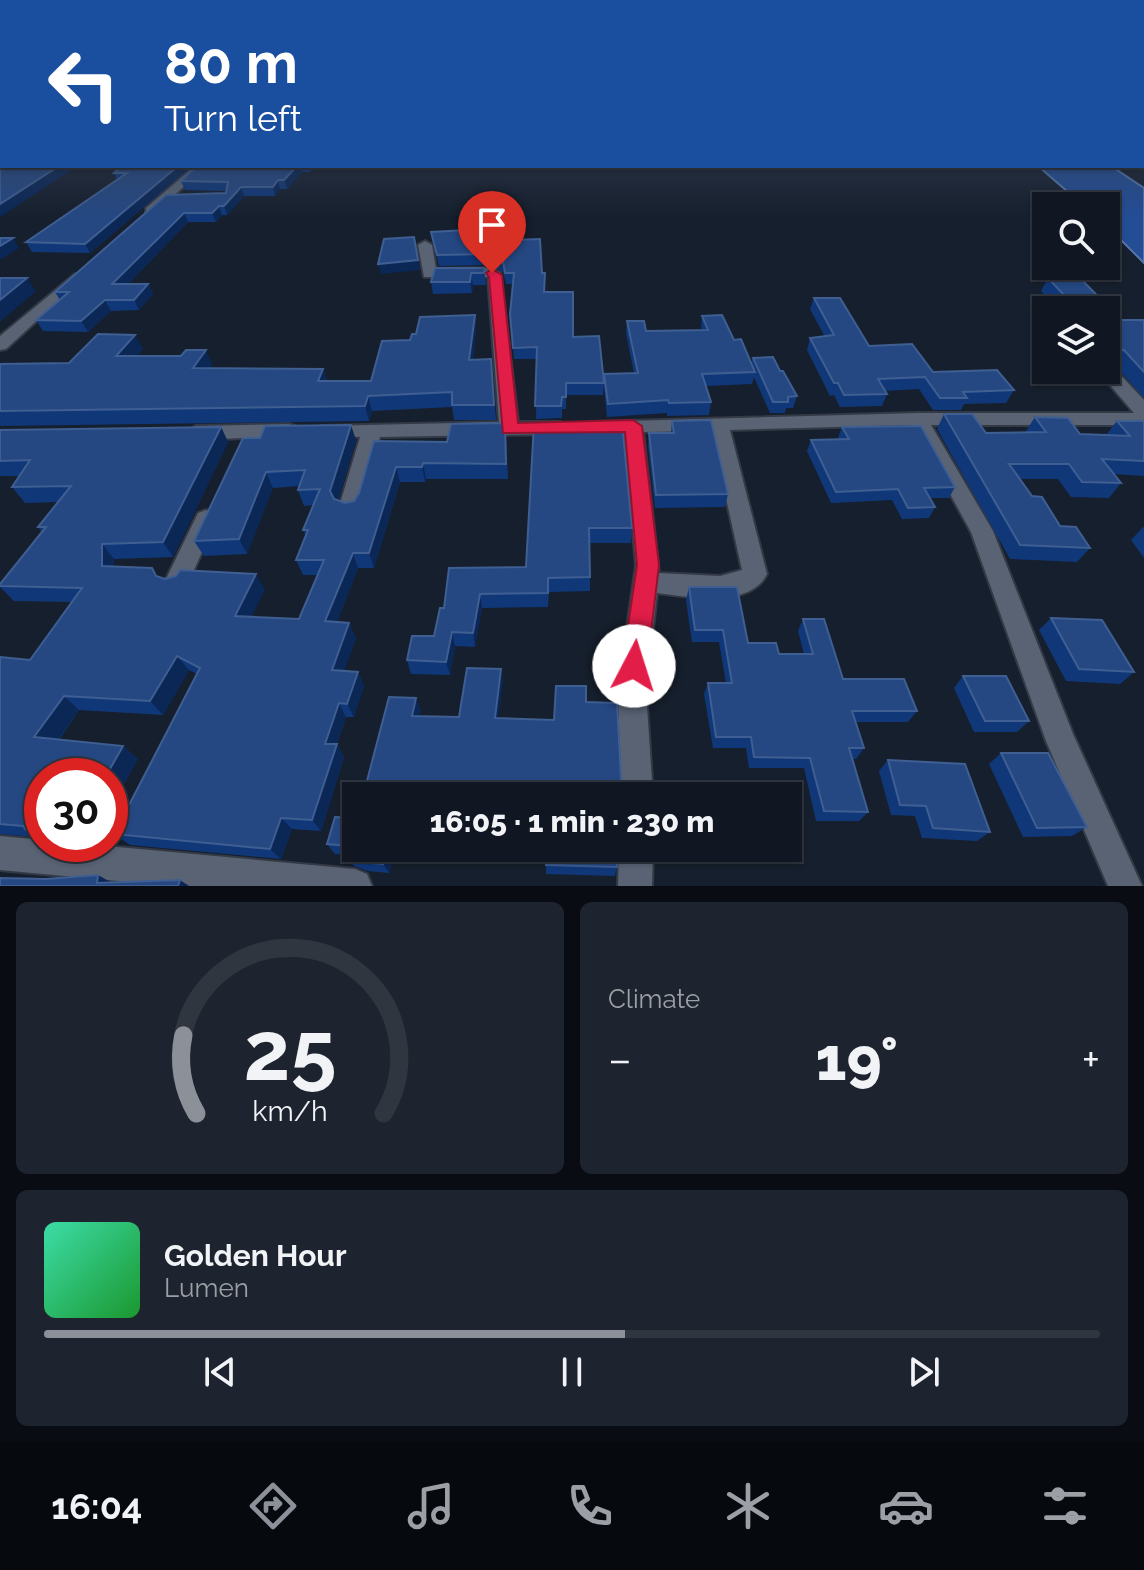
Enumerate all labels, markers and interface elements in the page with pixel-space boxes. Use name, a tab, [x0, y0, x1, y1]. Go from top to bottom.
text: 80 m	[164, 30, 298, 96]
icon: left	[32, 32, 136, 136]
text: Turn left	[164, 97, 302, 139]
pin	[458, 191, 526, 273]
map controls	[1032, 192, 1120, 384]
button: search	[1032, 192, 1120, 280]
icon: arrive	[470, 203, 514, 247]
button: layers	[1032, 296, 1120, 384]
position arrow	[592, 624, 676, 708]
speed limit sign: 30	[24, 758, 128, 862]
text: 16:05 · 1 min · 230 m	[430, 804, 714, 839]
text: Climate	[608, 984, 700, 1014]
text: 25	[243, 1002, 337, 1099]
text: 19°	[816, 1024, 898, 1094]
text: −	[608, 1034, 632, 1085]
text: +	[1082, 1034, 1100, 1085]
text: km/h	[252, 1094, 328, 1128]
text: Golden Hour	[164, 1238, 347, 1273]
text: Lumen	[164, 1273, 249, 1303]
icon: previous	[198, 1350, 242, 1394]
icon: pause	[550, 1350, 594, 1394]
icon: next	[902, 1350, 946, 1394]
icon: directions	[245, 1478, 301, 1534]
icon: music	[403, 1478, 459, 1534]
icon: phone	[562, 1478, 618, 1534]
icon: climate	[720, 1478, 776, 1534]
icon: car	[878, 1478, 934, 1534]
icon: filters	[1037, 1478, 1093, 1534]
text: 16:04	[51, 1485, 142, 1527]

